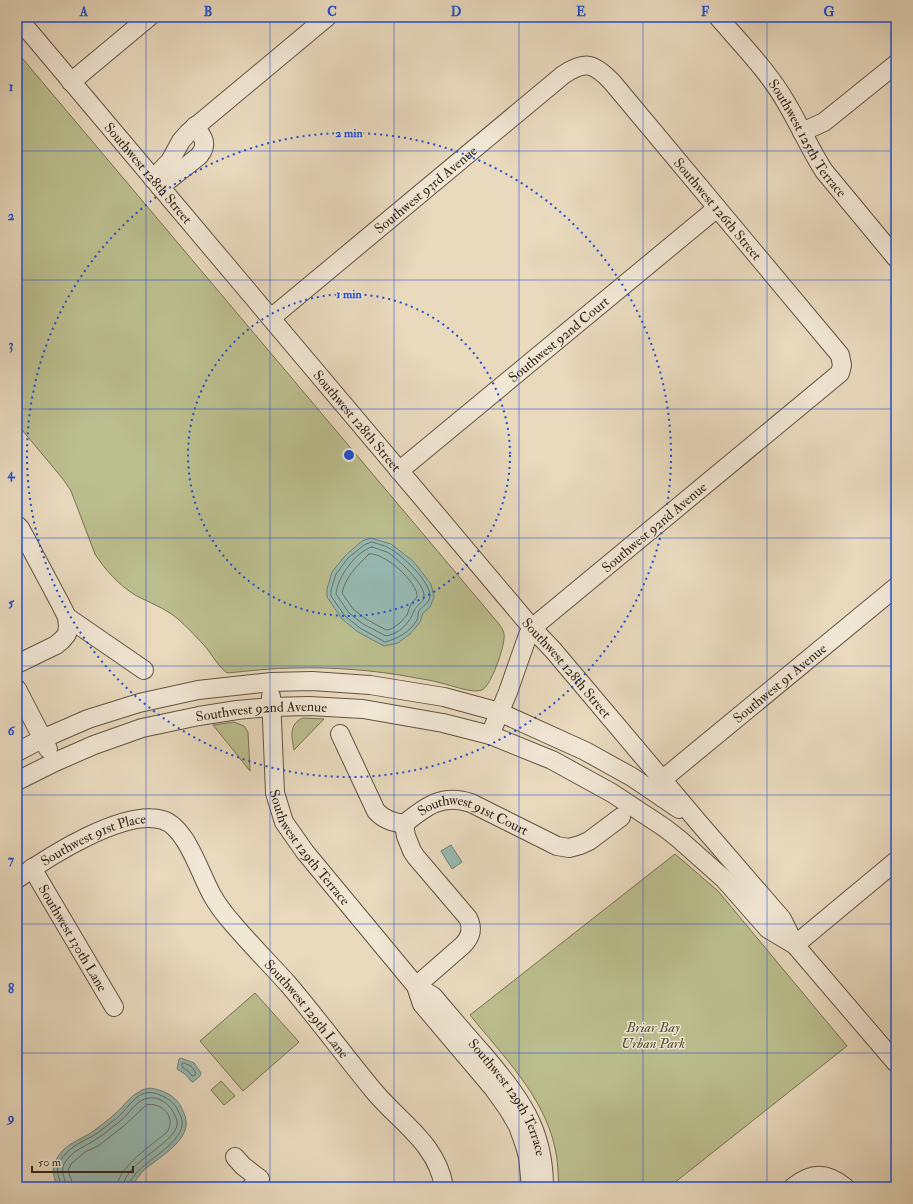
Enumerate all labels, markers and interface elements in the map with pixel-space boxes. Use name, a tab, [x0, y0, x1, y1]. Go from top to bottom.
text: A	[79, 4, 89, 20]
text: B	[204, 4, 212, 20]
text: C	[327, 4, 337, 20]
text: D	[451, 4, 462, 20]
text: E	[576, 4, 586, 20]
text: F	[701, 4, 710, 20]
text: G	[824, 4, 835, 20]
street label: Southwest 125th Terrace	[764, 76, 850, 201]
text: 1	[9, 79, 14, 95]
street label: Southwest 128th Street	[101, 119, 196, 228]
text: 2 min	[335, 126, 363, 141]
street label: Southwest 93rd Avenue	[371, 142, 481, 237]
street label: Southwest 126th Street	[670, 155, 765, 264]
text: 2	[8, 208, 15, 224]
text: 1 min	[336, 287, 363, 302]
street label: Southwest 92nd Court	[505, 293, 613, 386]
text: 3	[9, 337, 14, 353]
street label: Southwest 128th Street	[309, 367, 405, 476]
centre of rings	[342, 448, 356, 462]
text: 4	[6, 466, 15, 482]
street label: Southwest 92nd Avenue	[598, 478, 710, 576]
text: 5	[8, 595, 14, 611]
street label: Southwest 128th Street	[518, 615, 615, 722]
street label: Southwest 91 Avenue	[730, 640, 830, 727]
street label: Southwest 92nd Avenue	[195, 698, 328, 725]
text: 6	[8, 723, 16, 739]
street label: Southwest 129th Terrace	[265, 787, 353, 909]
street label: Southwest 91st Court	[414, 792, 531, 839]
street label: Southwest 91st Place	[38, 810, 147, 870]
text: 7	[8, 852, 15, 868]
street label: Southwest 130th Lane	[35, 881, 111, 995]
street label: Southwest 129th Lane	[261, 956, 352, 1062]
text: 8	[8, 981, 14, 997]
park label: Briar Bay Urban Park	[621, 1019, 685, 1052]
street label: Southwest 129th Terrace	[465, 1036, 549, 1158]
text: 9	[6, 1110, 15, 1126]
scale bar	[32, 1148, 133, 1174]
text: 50 m	[38, 1155, 62, 1170]

